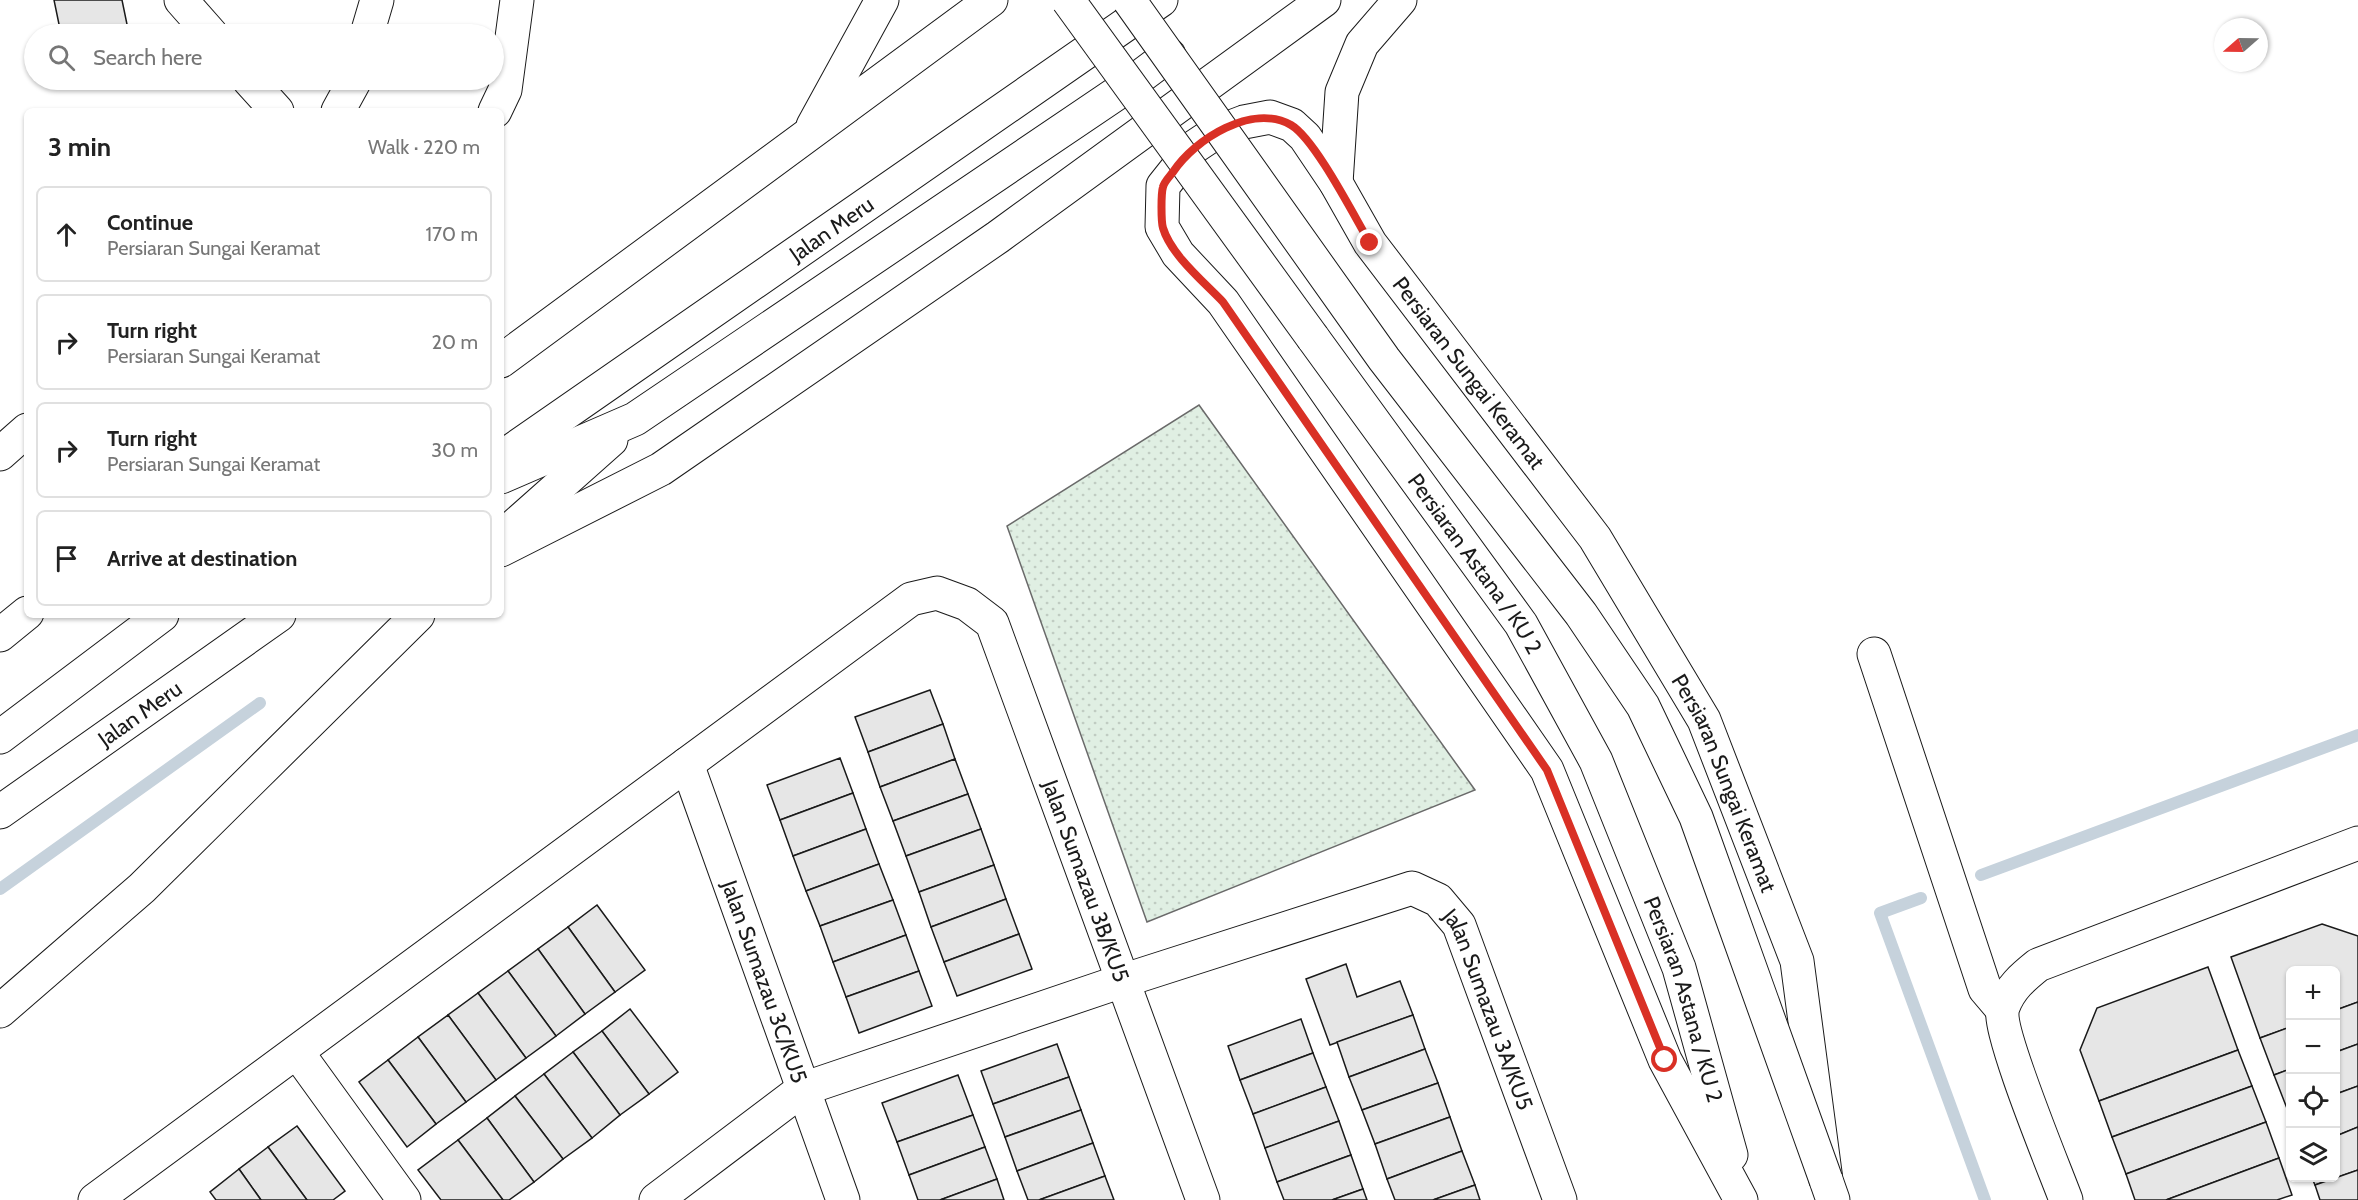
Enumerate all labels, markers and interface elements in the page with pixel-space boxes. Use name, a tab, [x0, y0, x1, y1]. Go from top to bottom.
north arrow	[2214, 18, 2268, 72]
search box	[24, 24, 504, 90]
icon: search	[45, 41, 78, 74]
text: Search here	[93, 44, 202, 71]
text: 3 min	[48, 131, 111, 163]
text: Walk · 220 m	[368, 135, 480, 159]
street label: Jalan Meru	[783, 190, 879, 268]
text: Continue	[107, 209, 193, 236]
icon: ahead	[50, 218, 83, 251]
text: 170 m	[426, 222, 478, 246]
route end	[1356, 229, 1382, 255]
text: Persiaran Sungai Keramat	[107, 236, 320, 260]
street label: Persiaran Sungai Keramat	[1387, 271, 1551, 475]
text: Turn right	[107, 317, 197, 344]
icon: right	[50, 326, 83, 359]
text: 20 m	[432, 330, 478, 354]
text: Persiaran Sungai Keramat	[107, 344, 320, 368]
text: Turn right	[107, 425, 197, 452]
icon: right	[50, 434, 83, 467]
text: 30 m	[431, 438, 478, 462]
text: Persiaran Sungai Keramat	[107, 452, 320, 476]
street label: Persiaran Astana / KU 2	[1402, 468, 1548, 658]
icon: arrive	[50, 542, 83, 575]
text: Arrive at destination	[107, 545, 297, 572]
street label: Persiaran Sungai Keramat	[1666, 669, 1783, 896]
street label: Jalan Meru	[92, 675, 187, 753]
street label: Jalan Sumazau 3B/KU5	[1037, 775, 1136, 985]
street label: Jalan Sumazau 3C/KU5	[716, 876, 813, 1087]
street label: Persiaran Astana / KU 2	[1638, 892, 1729, 1105]
street label: Jalan Sumazau 3A/KU5	[1437, 902, 1539, 1114]
map controls	[2286, 966, 2340, 1182]
button: +	[2286, 966, 2340, 1020]
button: −	[2286, 1020, 2340, 1074]
route start	[1651, 1046, 1677, 1072]
button: locate	[2286, 1074, 2340, 1128]
button: layers	[2286, 1128, 2340, 1182]

